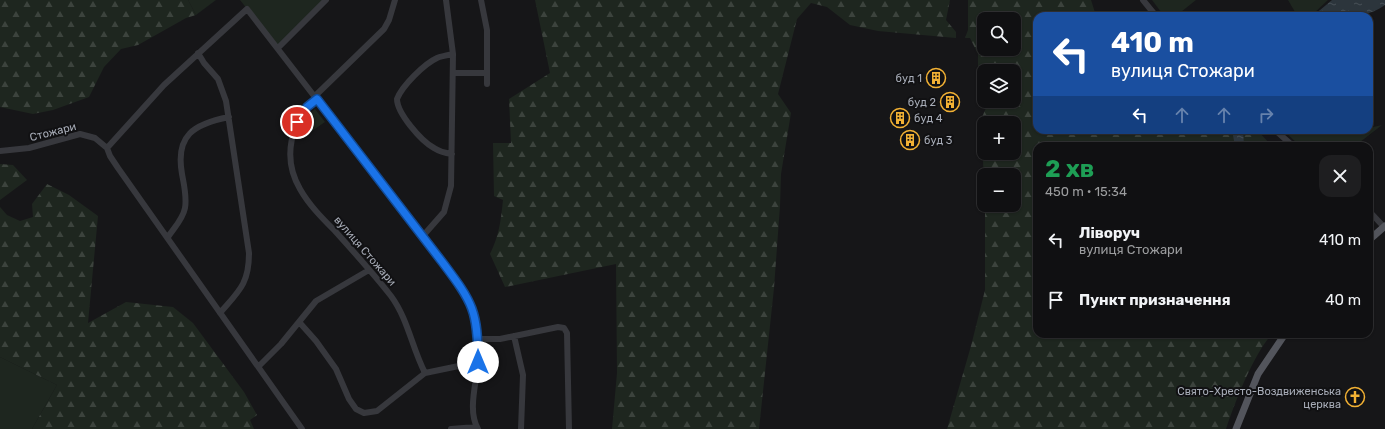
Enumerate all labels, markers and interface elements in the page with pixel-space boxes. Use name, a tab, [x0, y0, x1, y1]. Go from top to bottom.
map controls	[977, 12, 1021, 212]
button: search	[977, 12, 1021, 56]
text: 410 m	[1111, 26, 1194, 59]
icon: left	[1045, 28, 1097, 80]
text: вулиця Стожари	[1111, 60, 1255, 82]
button: layers	[977, 64, 1021, 108]
building icon: буд 1	[925, 67, 947, 89]
place label: буд 1	[896, 72, 922, 85]
building icon: буд 2	[939, 91, 961, 113]
place label: буд 2	[908, 96, 936, 109]
icon: left	[1129, 104, 1151, 126]
icon: ahead	[1171, 104, 1193, 126]
icon: ahead	[1213, 104, 1235, 126]
icon: right	[1255, 104, 1277, 126]
pin	[280, 105, 314, 139]
building icon: буд 4	[889, 107, 911, 129]
icon: arrive	[286, 111, 308, 133]
place label: буд 4	[914, 112, 943, 125]
button: +	[977, 116, 1021, 160]
street label: Стожари	[28, 120, 78, 144]
building icon: буд 3	[899, 129, 921, 151]
place label: буд 3	[924, 134, 953, 147]
text: 2 хв	[1045, 155, 1094, 183]
button: close	[1319, 155, 1361, 197]
button: −	[977, 168, 1021, 212]
text: 450 m · 15:34	[1045, 184, 1127, 199]
street label: вулиця Стожари	[331, 214, 399, 288]
text: Ліворуч	[1079, 224, 1140, 242]
icon: left	[1045, 229, 1067, 251]
text: 410 m	[1319, 231, 1361, 249]
text: вулиця Стожари	[1079, 242, 1183, 257]
icon: arrive	[1045, 289, 1067, 311]
text: Пункт призначення	[1079, 291, 1231, 309]
text: 40 m	[1325, 291, 1361, 309]
position arrow	[457, 341, 499, 383]
place label: Свято-Хресто-Воздвиженська церква	[1177, 385, 1341, 411]
church icon: Свято-Хресто-Воздвиженська церква	[1344, 386, 1366, 408]

